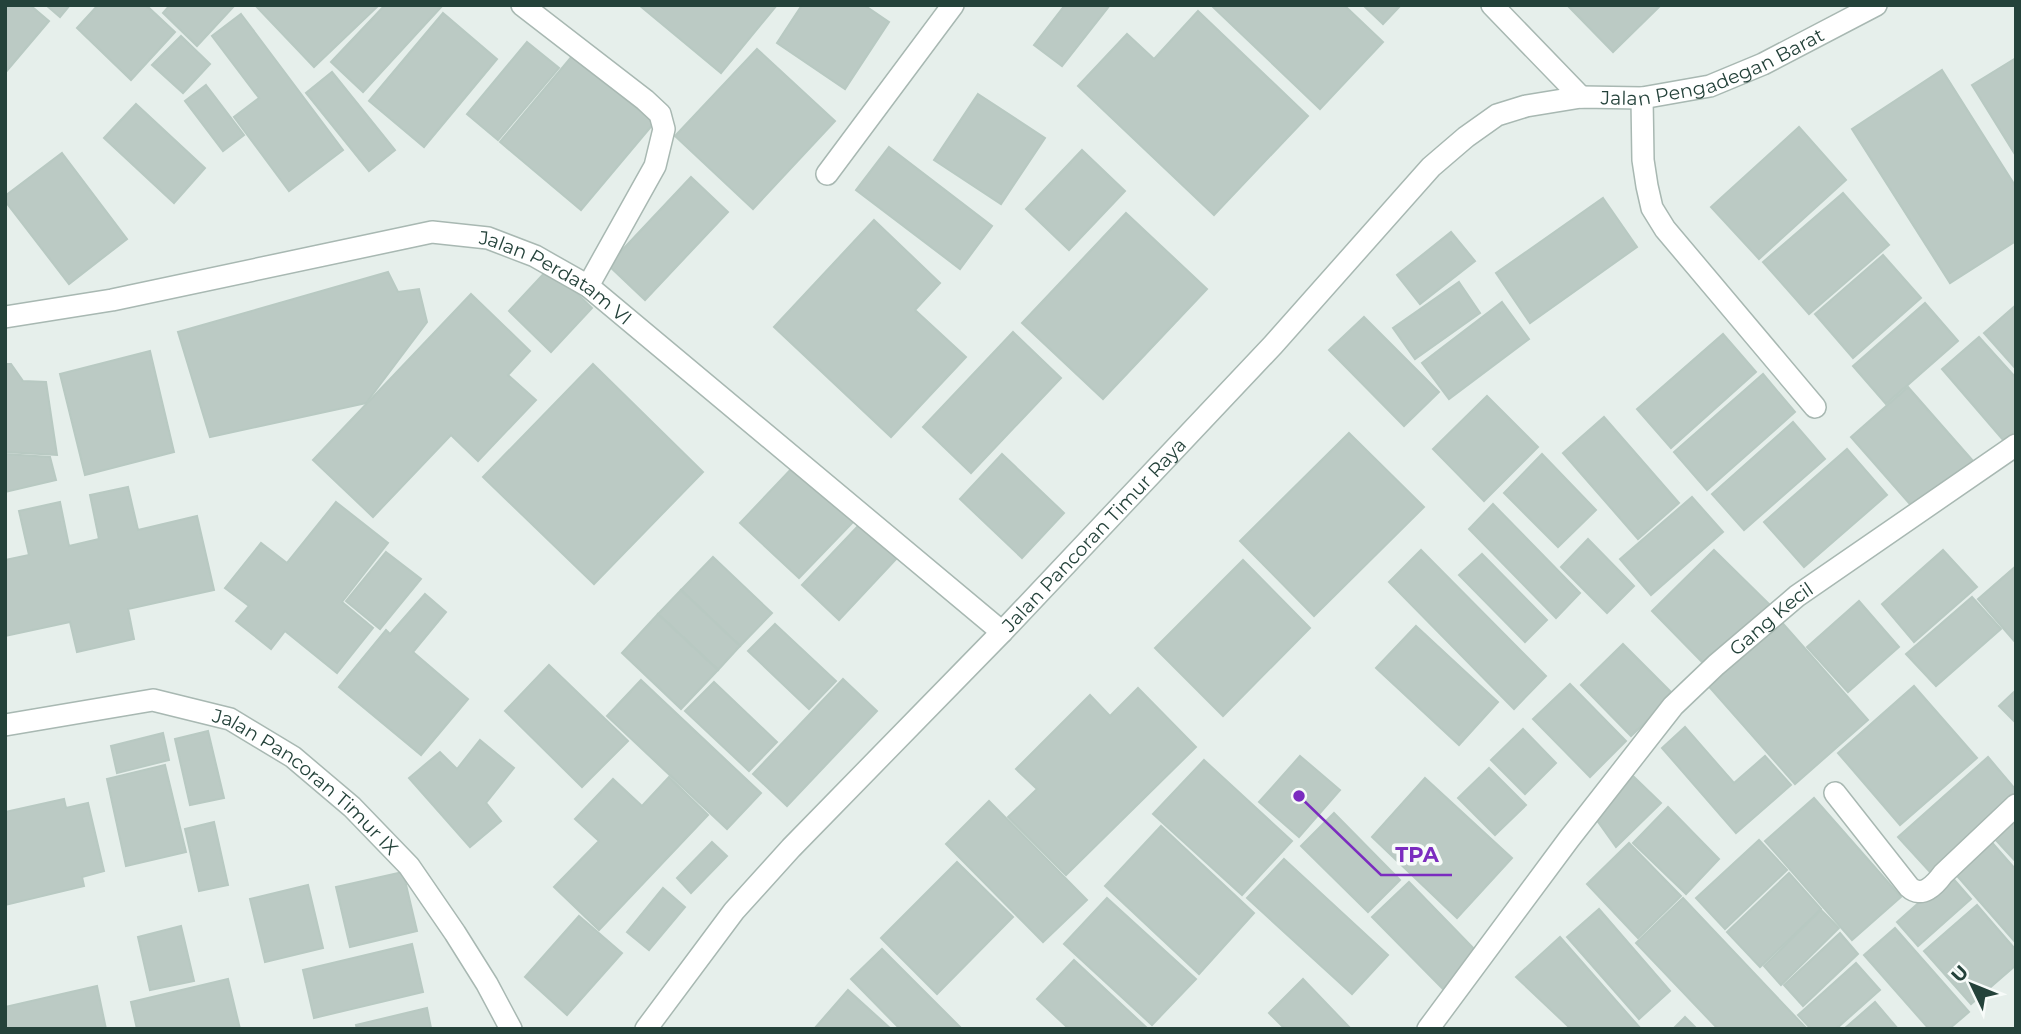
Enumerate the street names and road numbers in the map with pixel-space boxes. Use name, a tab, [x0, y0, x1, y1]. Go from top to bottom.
street label: Jalan Pengadegan Barat	[1599, 23, 1828, 111]
street label: Jalan Perdatam VI	[477, 226, 636, 330]
street label: Jalan Pancoran Timur Raya	[997, 433, 1191, 637]
street label: Gang Kecil	[1725, 577, 1818, 660]
street label: Jalan Pancoran Timur IX	[209, 704, 403, 860]

